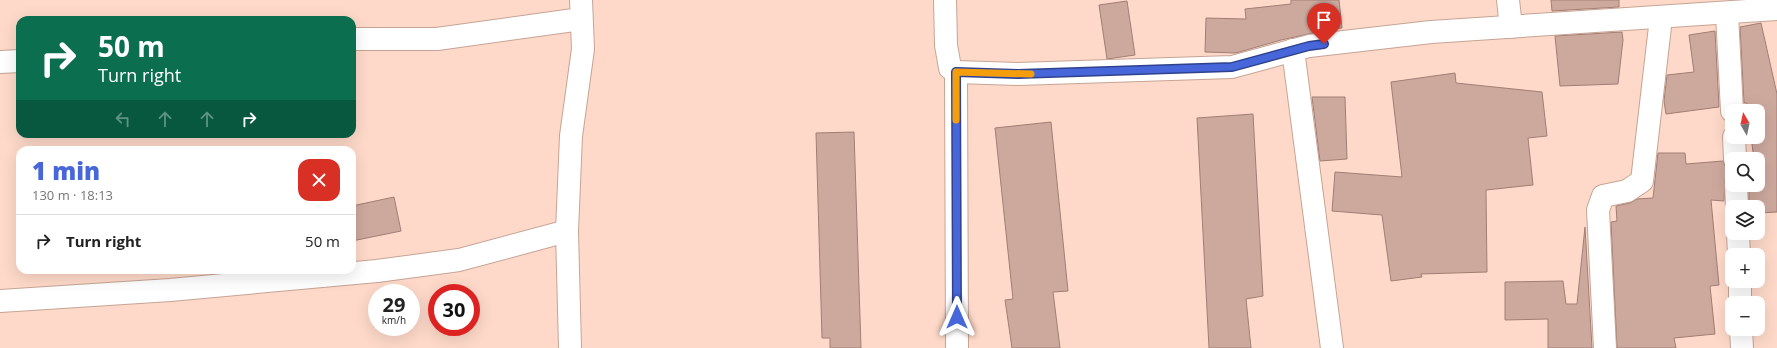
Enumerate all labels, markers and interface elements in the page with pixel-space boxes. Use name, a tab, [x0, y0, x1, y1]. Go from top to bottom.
pin	[1307, 3, 1341, 44]
icon: arrive	[1313, 9, 1335, 31]
text: 50 m	[98, 27, 165, 65]
icon: right	[32, 32, 84, 84]
text: Turn right	[98, 63, 181, 87]
north arrow	[1725, 104, 1765, 144]
map controls	[1725, 104, 1765, 336]
icon: left	[112, 108, 134, 130]
icon: ahead	[154, 108, 176, 130]
icon: ahead	[196, 108, 218, 130]
icon: right	[238, 108, 260, 130]
button: search	[1725, 152, 1765, 192]
text: 1 min	[32, 154, 100, 187]
button: close	[298, 159, 340, 201]
text: 130 m · 18:13	[32, 186, 113, 204]
button: layers	[1725, 200, 1765, 240]
icon: right	[32, 230, 54, 252]
text: Turn right	[66, 231, 141, 251]
text: 50 m	[305, 231, 340, 251]
button: +	[1725, 248, 1765, 288]
speed limit sign: 30	[428, 284, 480, 336]
text: 29	[383, 291, 405, 318]
position arrow	[936, 296, 978, 338]
button: −	[1725, 296, 1765, 336]
text: km/h	[382, 313, 406, 327]

